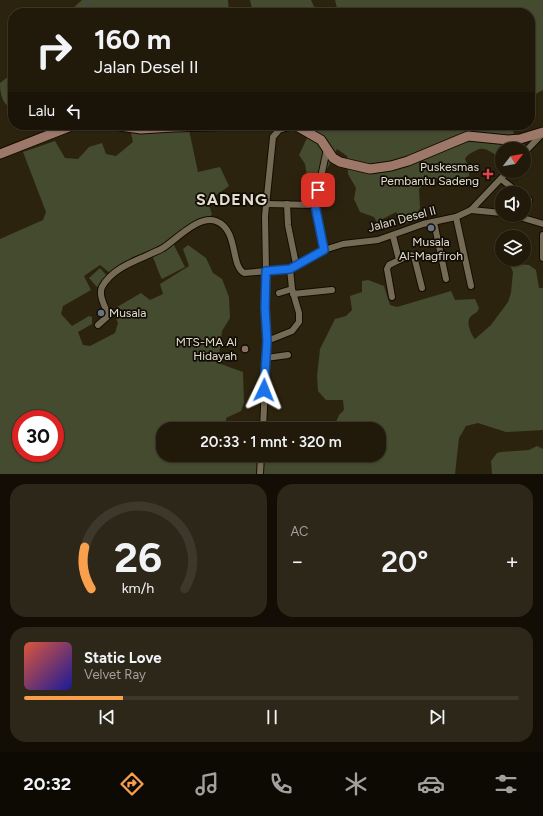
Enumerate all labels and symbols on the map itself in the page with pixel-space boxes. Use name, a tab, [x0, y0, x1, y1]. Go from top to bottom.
north arrow	[495, 142, 531, 178]
place label: Puskesmas Pembantu Sadeng	[381, 160, 479, 188]
marker: Puskesmas Pembantu Sadeng	[482, 168, 494, 180]
pin	[301, 173, 335, 207]
district label: SADENG	[196, 190, 268, 209]
street label: Jalan Desel II	[366, 203, 438, 235]
marker: Musala Al-Magfiroh	[426, 223, 436, 233]
place label: Musala Al-Magfiroh	[399, 235, 463, 263]
place label: Musala	[109, 306, 146, 320]
marker: Musala	[96, 308, 106, 318]
place label: MTS-MA Al Hidayah	[176, 335, 237, 363]
marker: MTS-MA Al Hidayah	[240, 344, 250, 354]
position arrow	[243, 369, 285, 411]
speed limit sign: 30	[12, 410, 64, 462]

